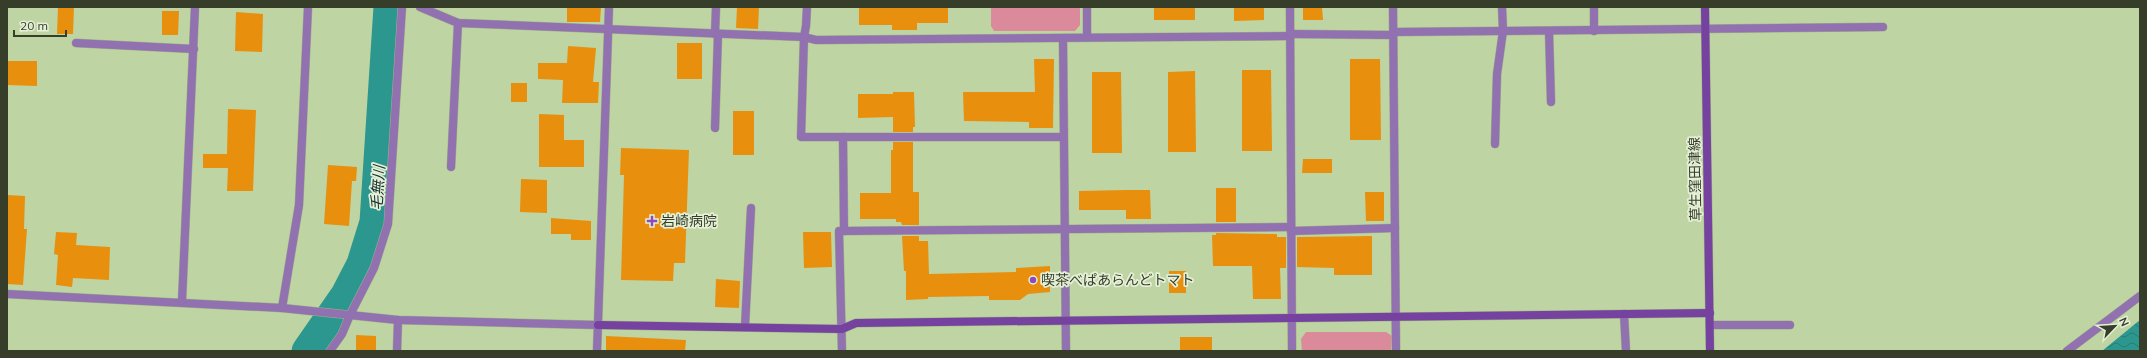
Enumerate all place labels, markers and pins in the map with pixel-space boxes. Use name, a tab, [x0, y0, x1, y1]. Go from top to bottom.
place label: 岩崎病院	[661, 212, 717, 230]
marker: 岩崎病院	[646, 215, 658, 227]
place label: 喫茶べぱあらんどトマト	[1041, 271, 1195, 289]
marker: 喫茶べぱあらんどトマト	[1028, 275, 1038, 285]

